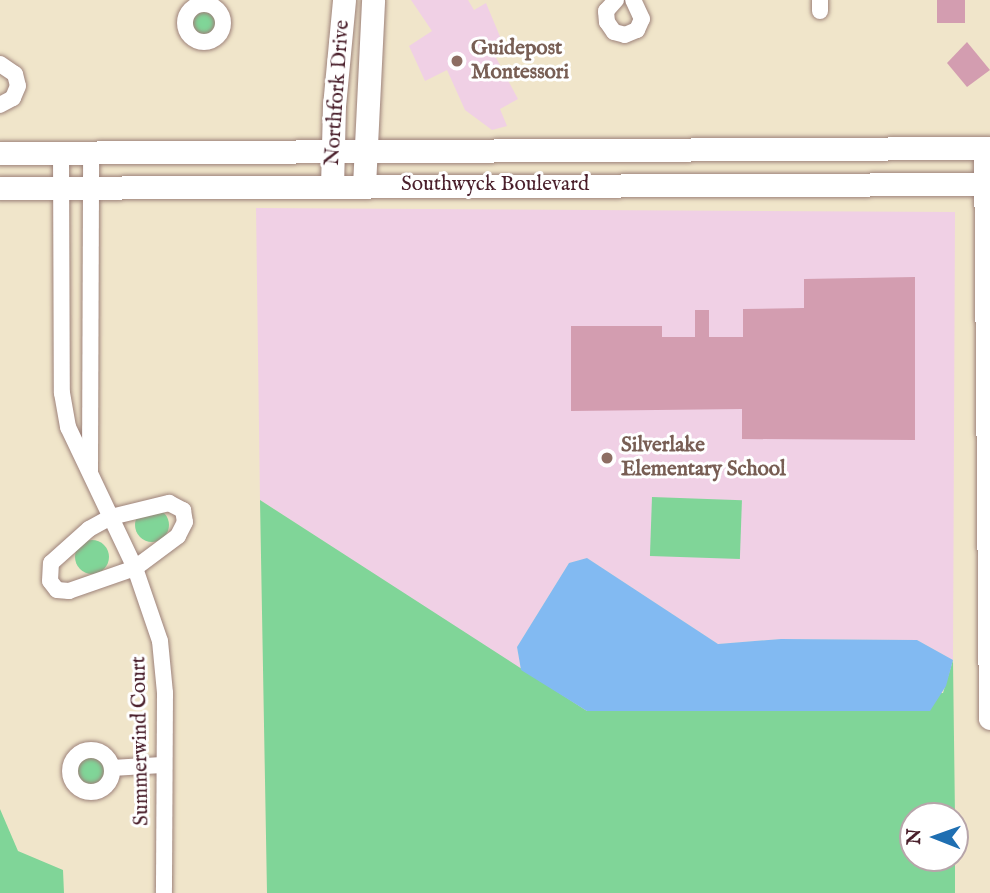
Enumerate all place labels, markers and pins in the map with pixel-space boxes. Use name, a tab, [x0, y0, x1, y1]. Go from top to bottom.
place label: Guidepost Montessori	[471, 36, 569, 86]
marker: Guidepost Montessori	[449, 53, 465, 69]
place label: Silverlake Elementary School	[621, 433, 786, 483]
marker: Silverlake Elementary School	[599, 450, 615, 466]

